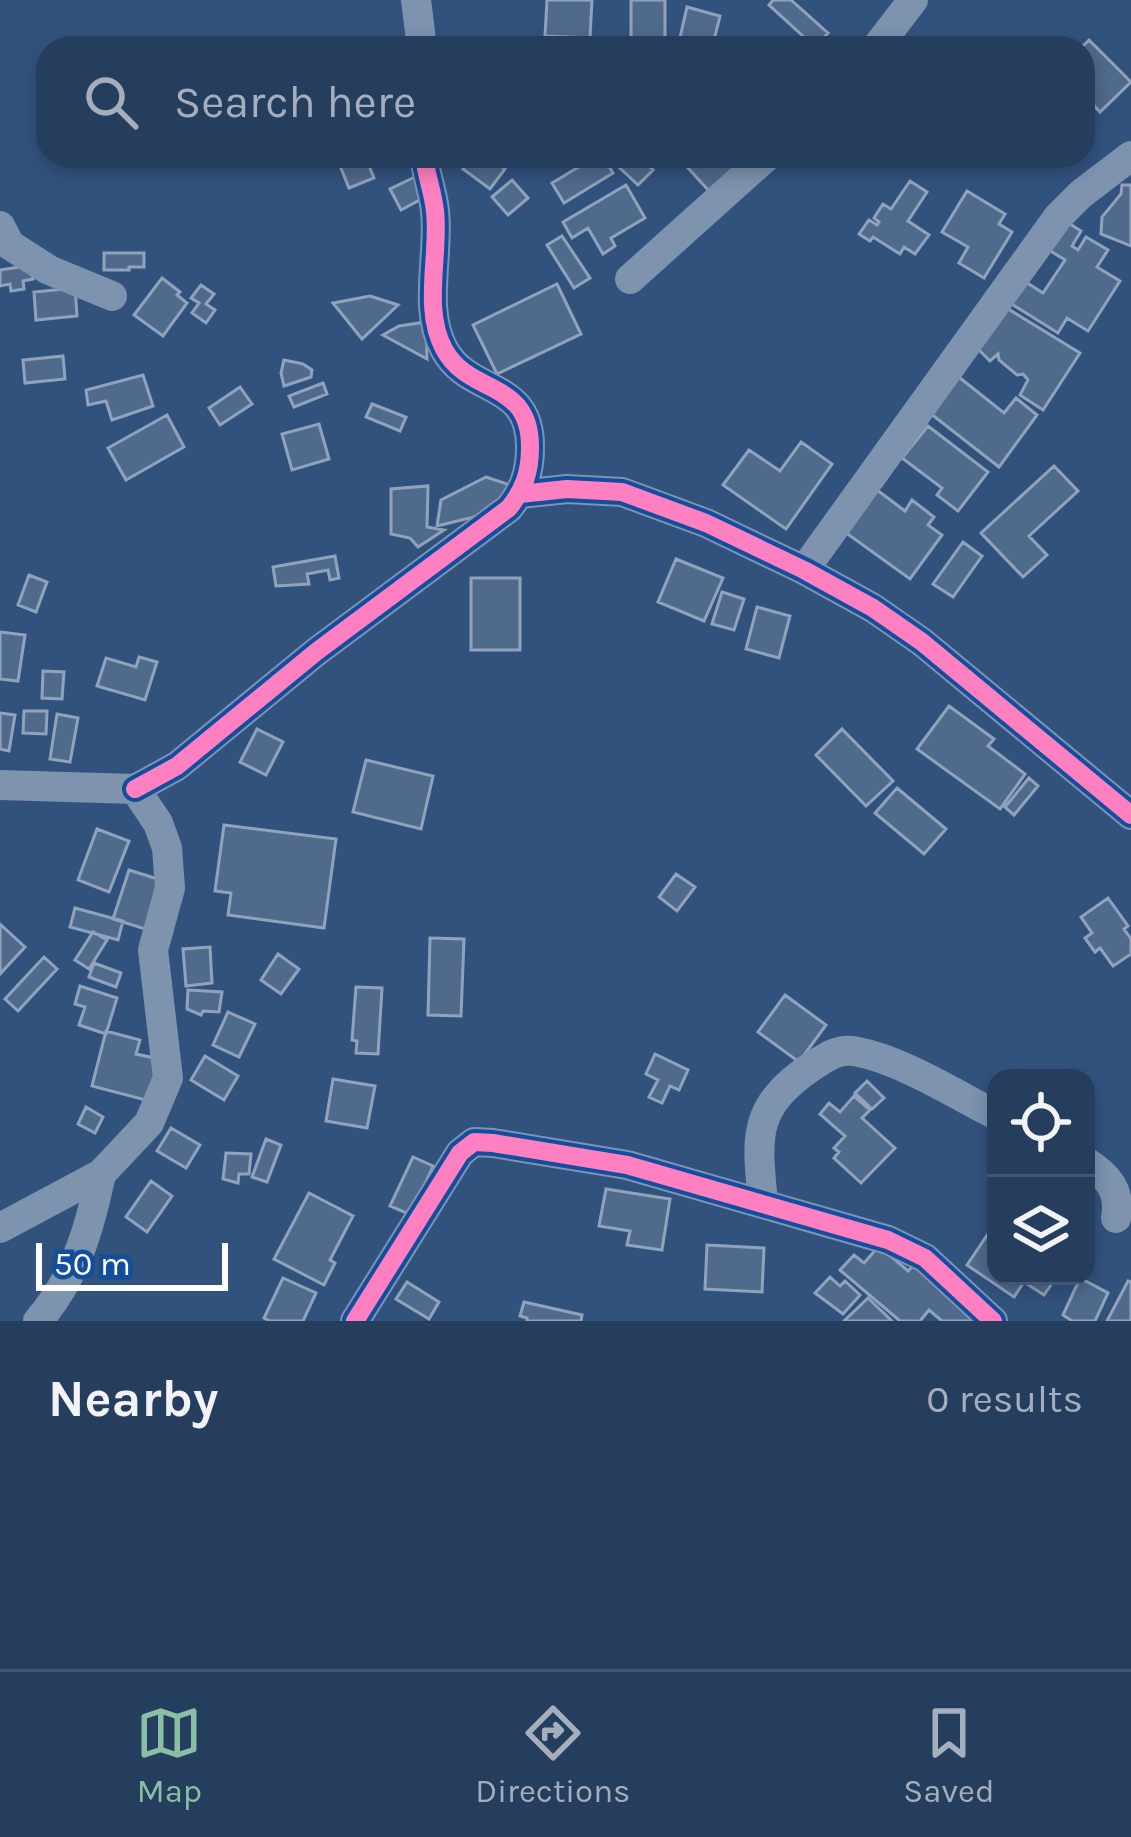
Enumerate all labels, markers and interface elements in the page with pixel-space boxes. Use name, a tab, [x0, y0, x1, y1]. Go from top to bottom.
search box	[36, 36, 1095, 168]
icon: search	[78, 69, 144, 135]
text: Search here	[174, 76, 416, 128]
map controls	[987, 1069, 1095, 1285]
button: locate	[987, 1069, 1095, 1177]
button: layers	[987, 1177, 1095, 1285]
scale bar	[36, 1237, 228, 1290]
text: 50 m	[54, 1245, 131, 1283]
text: Nearby	[48, 1369, 218, 1429]
text: 0 results	[926, 1376, 1083, 1422]
tab: Map	[136, 1700, 202, 1810]
tab: Directions	[475, 1700, 630, 1810]
tab: Saved	[903, 1700, 995, 1810]

